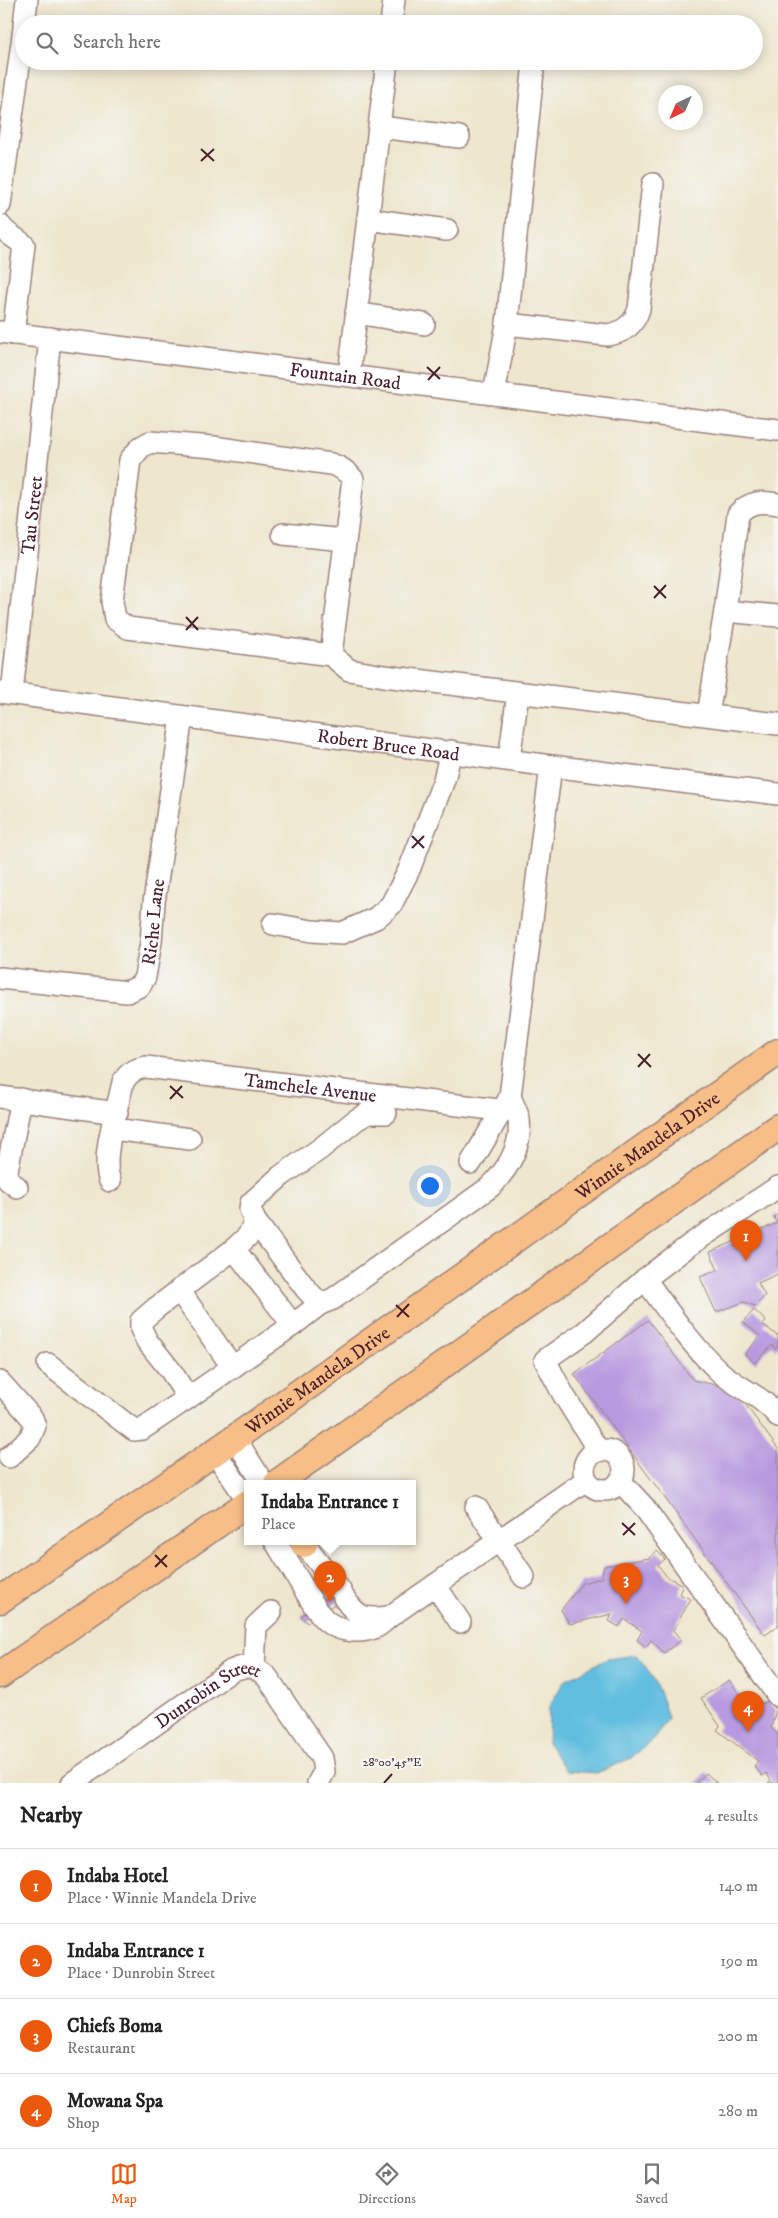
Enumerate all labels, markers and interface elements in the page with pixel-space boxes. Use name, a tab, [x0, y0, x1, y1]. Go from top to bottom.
search box	[15, 15, 763, 70]
icon: search	[33, 29, 61, 57]
text: Search here	[73, 31, 161, 54]
north arrow	[658, 85, 703, 130]
street label: Fountain Road	[288, 359, 402, 395]
street label: Tau Street	[17, 475, 48, 556]
street label: Robert Bruce Road	[316, 725, 461, 767]
street label: Riche Lane	[137, 877, 170, 967]
street label: Tamchele Avenue	[242, 1069, 378, 1108]
street label: Winnie Mandela Drive	[570, 1087, 725, 1206]
your location	[417, 1173, 443, 1199]
pin: 1	[730, 1220, 762, 1261]
street label: Winnie Mandela Drive	[240, 1322, 395, 1441]
popup	[244, 1480, 416, 1545]
text: Indaba Entrance 1	[261, 1491, 399, 1514]
text: Place	[261, 1514, 295, 1534]
pin: 2	[314, 1561, 346, 1602]
pin: 3	[610, 1563, 642, 1604]
street label: Dunrobin Street	[151, 1657, 266, 1734]
pin: 4	[732, 1691, 764, 1732]
text: 28°00'45"E	[363, 1755, 422, 1770]
text: Nearby	[20, 1803, 82, 1829]
text: 4 results	[705, 1806, 758, 1826]
text: Indaba Hotel	[67, 1865, 168, 1888]
text: 1	[33, 1876, 39, 1896]
text: 140 m	[719, 1876, 758, 1896]
text: Place · Winnie Mandela Drive	[67, 1888, 257, 1908]
text: Indaba Entrance 1	[67, 1940, 205, 1963]
text: 2	[32, 1951, 40, 1971]
text: 190 m	[720, 1951, 758, 1971]
text: Place · Dunrobin Street	[67, 1963, 215, 1983]
text: Chiefs Boma	[67, 2015, 162, 2038]
text: 3	[33, 2026, 39, 2046]
text: 200 m	[717, 2026, 758, 2046]
text: Restaurant	[67, 2038, 135, 2058]
text: Mowana Spa	[67, 2090, 163, 2113]
text: 4	[31, 2101, 41, 2121]
text: 280 m	[718, 2101, 758, 2121]
text: Shop	[67, 2113, 100, 2133]
tab: Map	[110, 2160, 138, 2208]
tab: Directions	[358, 2160, 416, 2208]
tab: Saved	[636, 2160, 668, 2208]

